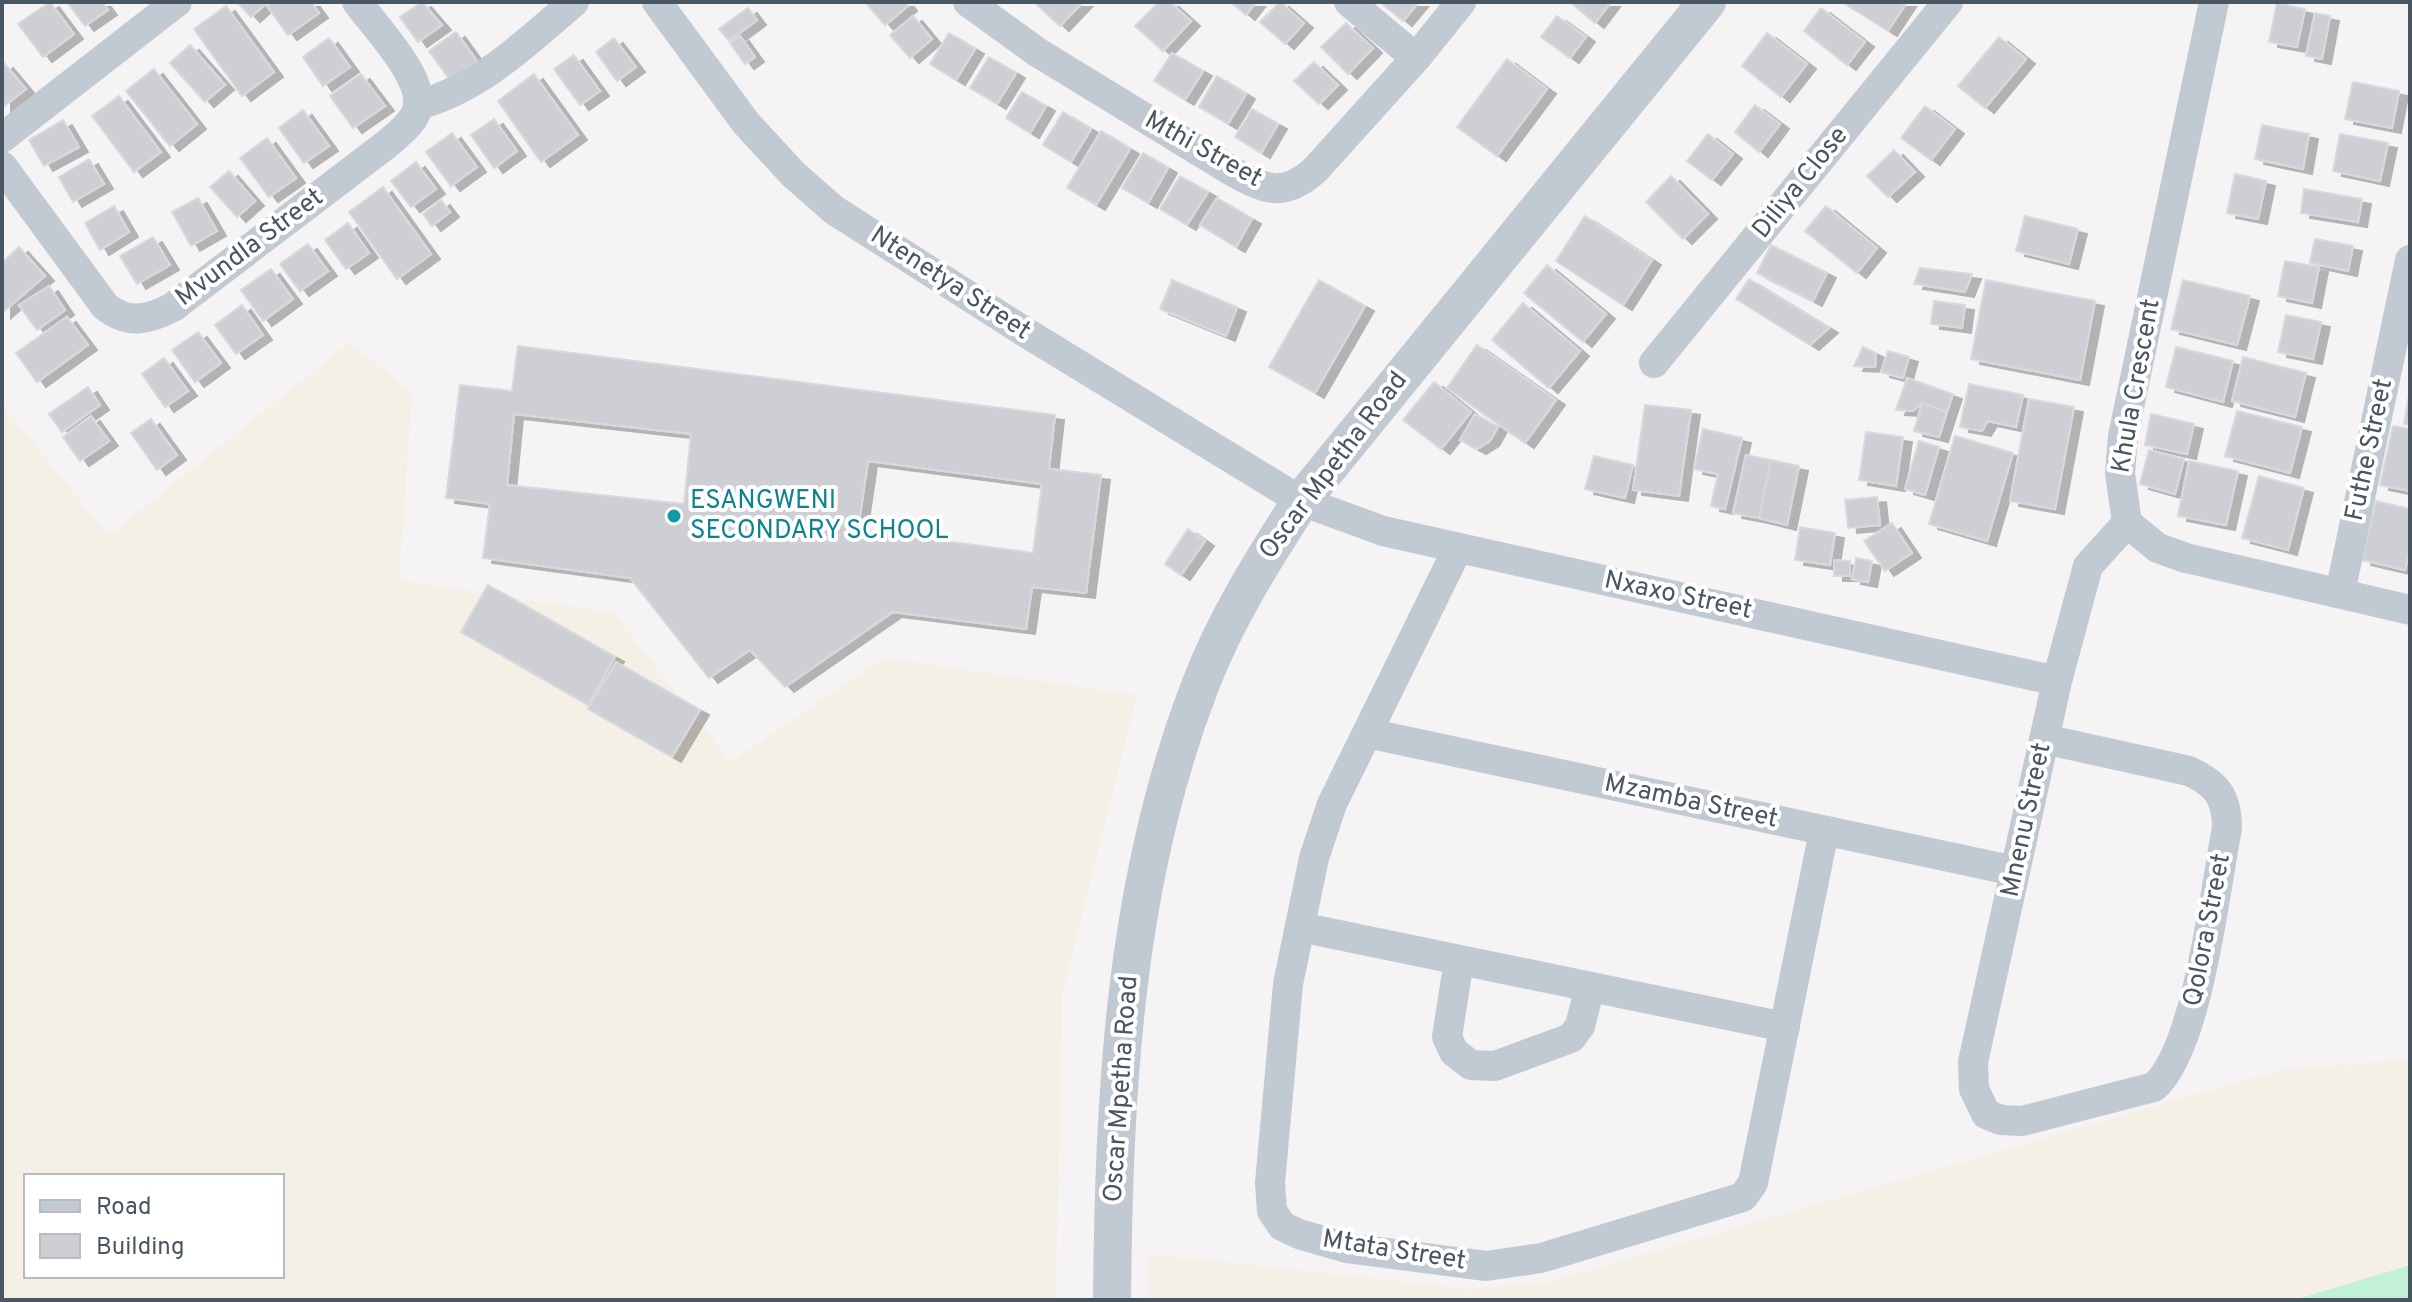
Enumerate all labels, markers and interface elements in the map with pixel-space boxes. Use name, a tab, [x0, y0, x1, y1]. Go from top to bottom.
street label: Mthi Street	[1139, 104, 1267, 196]
street label: Diliya Close	[1746, 120, 1856, 246]
street label: Mvundla Street	[169, 182, 331, 314]
street label: Ntenetya Street	[863, 220, 1037, 348]
street label: Khula Crescent	[2105, 296, 2169, 476]
street label: Oscar Mpetha Road	[1253, 365, 1415, 567]
street label: Futhe Street	[2339, 376, 2401, 524]
place label: ESANGWENI SECONDARY SCHOOL	[690, 485, 949, 548]
marker: ESANGWENI SECONDARY SCHOOL	[665, 507, 683, 525]
street label: Nxaxo Street	[1601, 564, 1755, 628]
street label: Mnenu Street	[1995, 740, 2059, 900]
street label: Mzamba Street	[1601, 768, 1781, 836]
street label: Qolora Street	[2177, 851, 2239, 1009]
street label: Oscar Mpetha Road	[1098, 975, 1146, 1203]
legend	[24, 1174, 284, 1278]
text: Road	[96, 1193, 152, 1223]
street label: Mtata Street	[1320, 1223, 1468, 1279]
text: Building	[96, 1233, 185, 1263]

